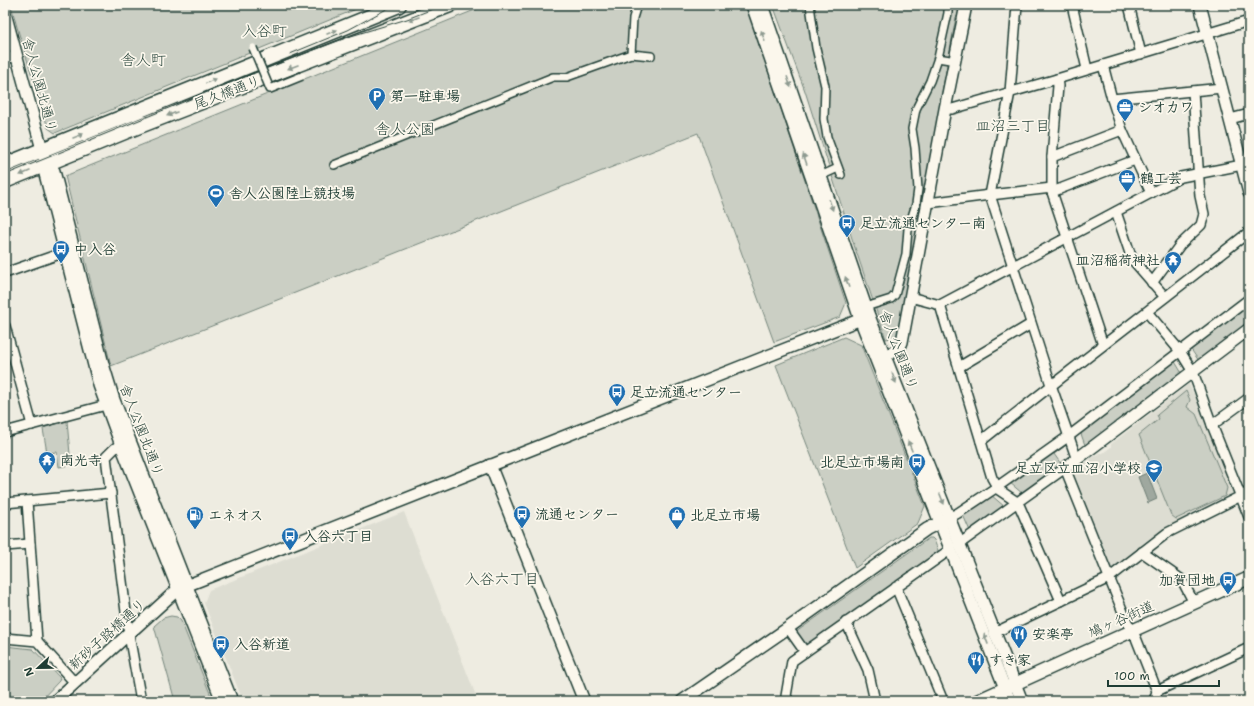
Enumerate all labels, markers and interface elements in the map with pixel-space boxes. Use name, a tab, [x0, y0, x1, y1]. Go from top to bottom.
one-way arrow	[407, 17, 419, 23]
district label: 入谷町	[241, 21, 287, 41]
one-way arrow	[326, 29, 338, 35]
one-way arrow	[760, 30, 766, 42]
street label: 舎人公園北通り	[19, 35, 61, 135]
district label: 舎人町	[120, 50, 166, 70]
one-way arrow	[286, 64, 298, 70]
street label: 尾久橋通り	[191, 71, 263, 113]
one-way arrow	[786, 76, 792, 88]
one-way arrow	[206, 77, 218, 83]
parking icon: 第一駐車場	[367, 86, 387, 111]
place label: 第一駐車場	[390, 87, 460, 105]
office icon: シオカワ	[1115, 97, 1135, 122]
place label: シオカワ	[1138, 98, 1194, 116]
one-way arrow	[165, 111, 177, 117]
district label: 皿沼三丁目	[975, 116, 1051, 136]
district label: 舎人公園	[375, 119, 435, 139]
one-way arrow	[72, 132, 84, 139]
one-way arrow	[802, 153, 808, 165]
office icon: 鶴工芸	[1117, 168, 1137, 193]
place label: 鶴工芸	[1140, 169, 1182, 187]
one-way arrow	[20, 170, 31, 176]
sports icon: 舎人公園陸上競技場	[206, 183, 226, 208]
place label: 舎人公園陸上競技場	[229, 184, 355, 202]
one-way arrow	[828, 199, 834, 211]
bus stop icon: 足立流通センター南	[837, 213, 857, 238]
place label: 足立流通センター南	[860, 214, 986, 232]
bus stop icon: 中入谷	[51, 239, 71, 264]
place label: 中入谷	[74, 240, 116, 258]
temple icon: 皿沼稲荷神社	[1163, 250, 1183, 275]
place label: 皿沼稲荷神社	[1076, 251, 1160, 269]
one-way arrow	[844, 276, 850, 288]
street label: 舎人公園通り	[876, 308, 922, 392]
one-way arrow	[891, 373, 897, 385]
street label: 舎人公園北通り	[116, 381, 168, 479]
bus stop icon: 足立流通センター	[607, 382, 627, 407]
place label: 足立流通センター	[630, 383, 742, 401]
one-way arrow	[907, 440, 913, 451]
temple icon: 南光寺	[37, 450, 57, 475]
place label: 南光寺	[60, 451, 102, 469]
bus stop icon: 北足立市場南	[907, 452, 927, 477]
place label: 北足立市場南	[820, 453, 904, 471]
school or university icon: 足立区立皿沼小学校	[1144, 458, 1164, 483]
place label: 足立区立皿沼小学校	[1015, 459, 1141, 477]
one-way arrow	[939, 493, 945, 505]
bus stop icon: 流通センター	[512, 504, 532, 529]
fuel station icon: エネオス	[185, 505, 205, 530]
place label: 流通センター	[535, 505, 619, 523]
shop icon: 北足立市場	[667, 505, 687, 530]
place label: エネオス	[208, 506, 263, 524]
place label: 北足立市場	[690, 506, 760, 524]
bus stop icon: 入谷六丁目	[280, 526, 300, 551]
place label: 入谷六丁目	[303, 527, 373, 545]
district label: 入谷六丁目	[464, 569, 540, 589]
bus stop icon: 加賀団地	[1218, 570, 1238, 595]
place label: 加賀団地	[1159, 571, 1215, 589]
street label: 新砂子路橋通り	[65, 595, 149, 673]
street label: 鳩ヶ谷街道	[1085, 597, 1157, 641]
restaurant icon: 安楽亭	[1009, 624, 1029, 649]
place label: 安楽亭	[1032, 625, 1074, 643]
one-way arrow	[983, 632, 989, 644]
bus stop icon: 入谷新道	[211, 634, 231, 659]
place label: 入谷新道	[234, 635, 290, 653]
north arrow	[18, 648, 58, 688]
restaurant icon: すき家	[966, 650, 986, 675]
place label: すき家	[989, 651, 1031, 669]
scale bar	[1108, 662, 1219, 688]
text: N	[20, 664, 38, 678]
text: 100 m	[1114, 668, 1150, 684]

